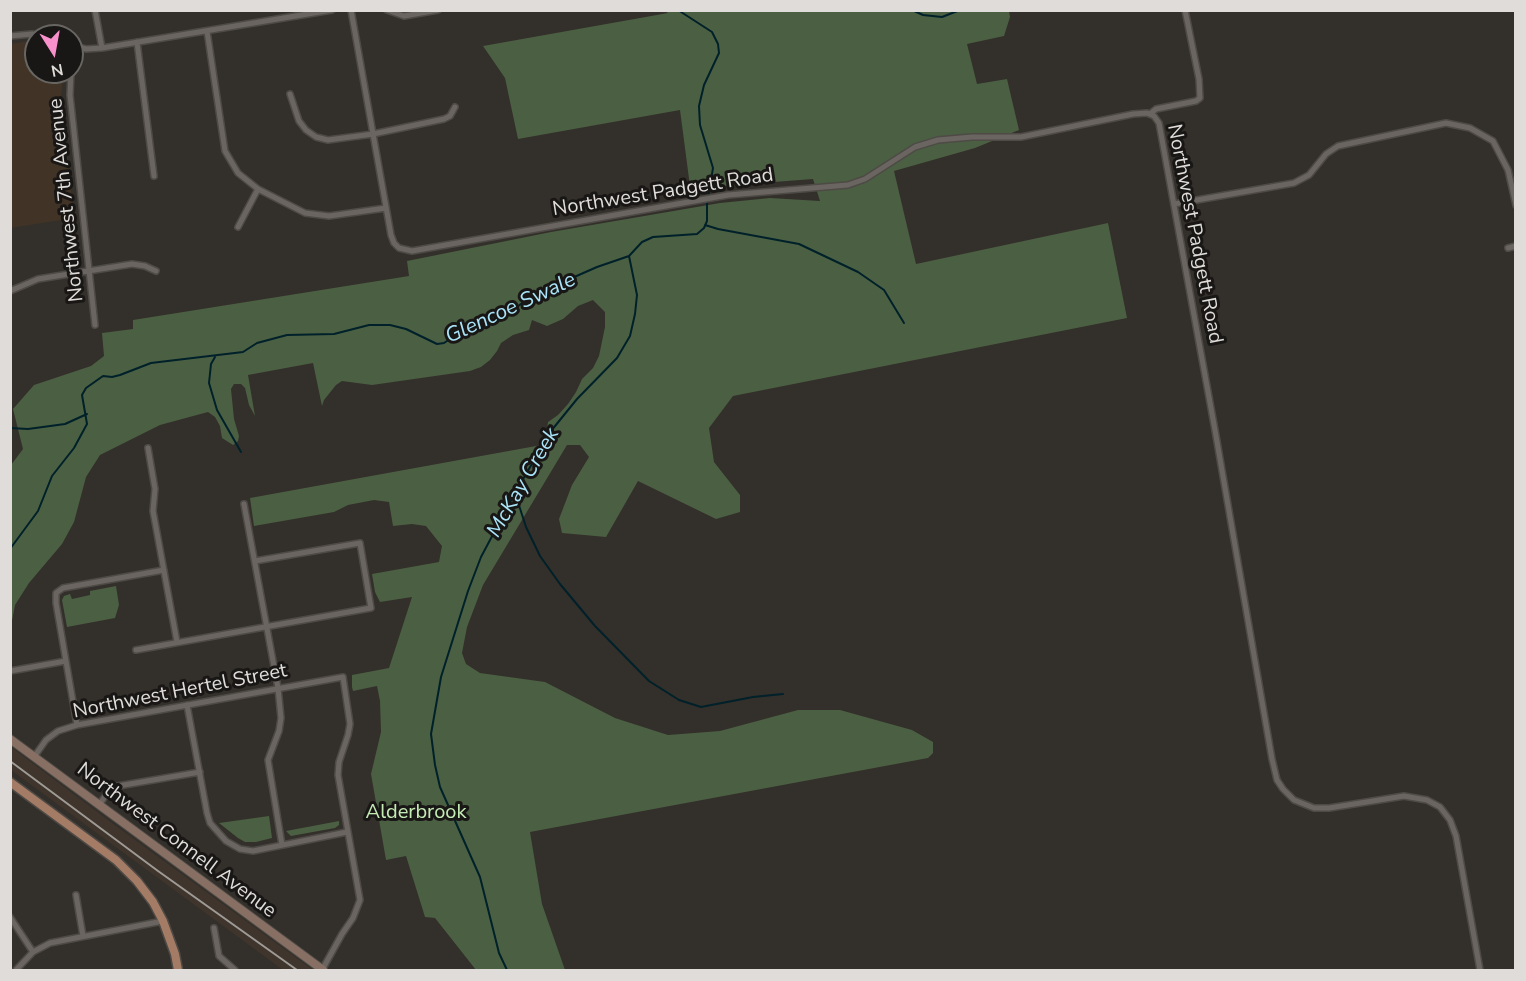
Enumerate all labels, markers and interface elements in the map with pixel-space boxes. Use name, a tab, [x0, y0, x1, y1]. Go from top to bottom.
north arrow	[24, 24, 84, 84]
text: N	[49, 58, 65, 82]
street label: Northwest 7th Avenue	[44, 97, 90, 303]
street label: Northwest Padgett Road	[1161, 122, 1227, 346]
street label: Northwest Padgett Road	[551, 164, 775, 222]
water label: Glencoe Swale	[442, 268, 580, 350]
water label: McKay Creek	[482, 424, 566, 542]
street label: Northwest Hertel Street	[71, 659, 289, 725]
street label: Northwest Connell Avenue	[72, 758, 280, 924]
park label: Alderbrook	[366, 801, 466, 825]

